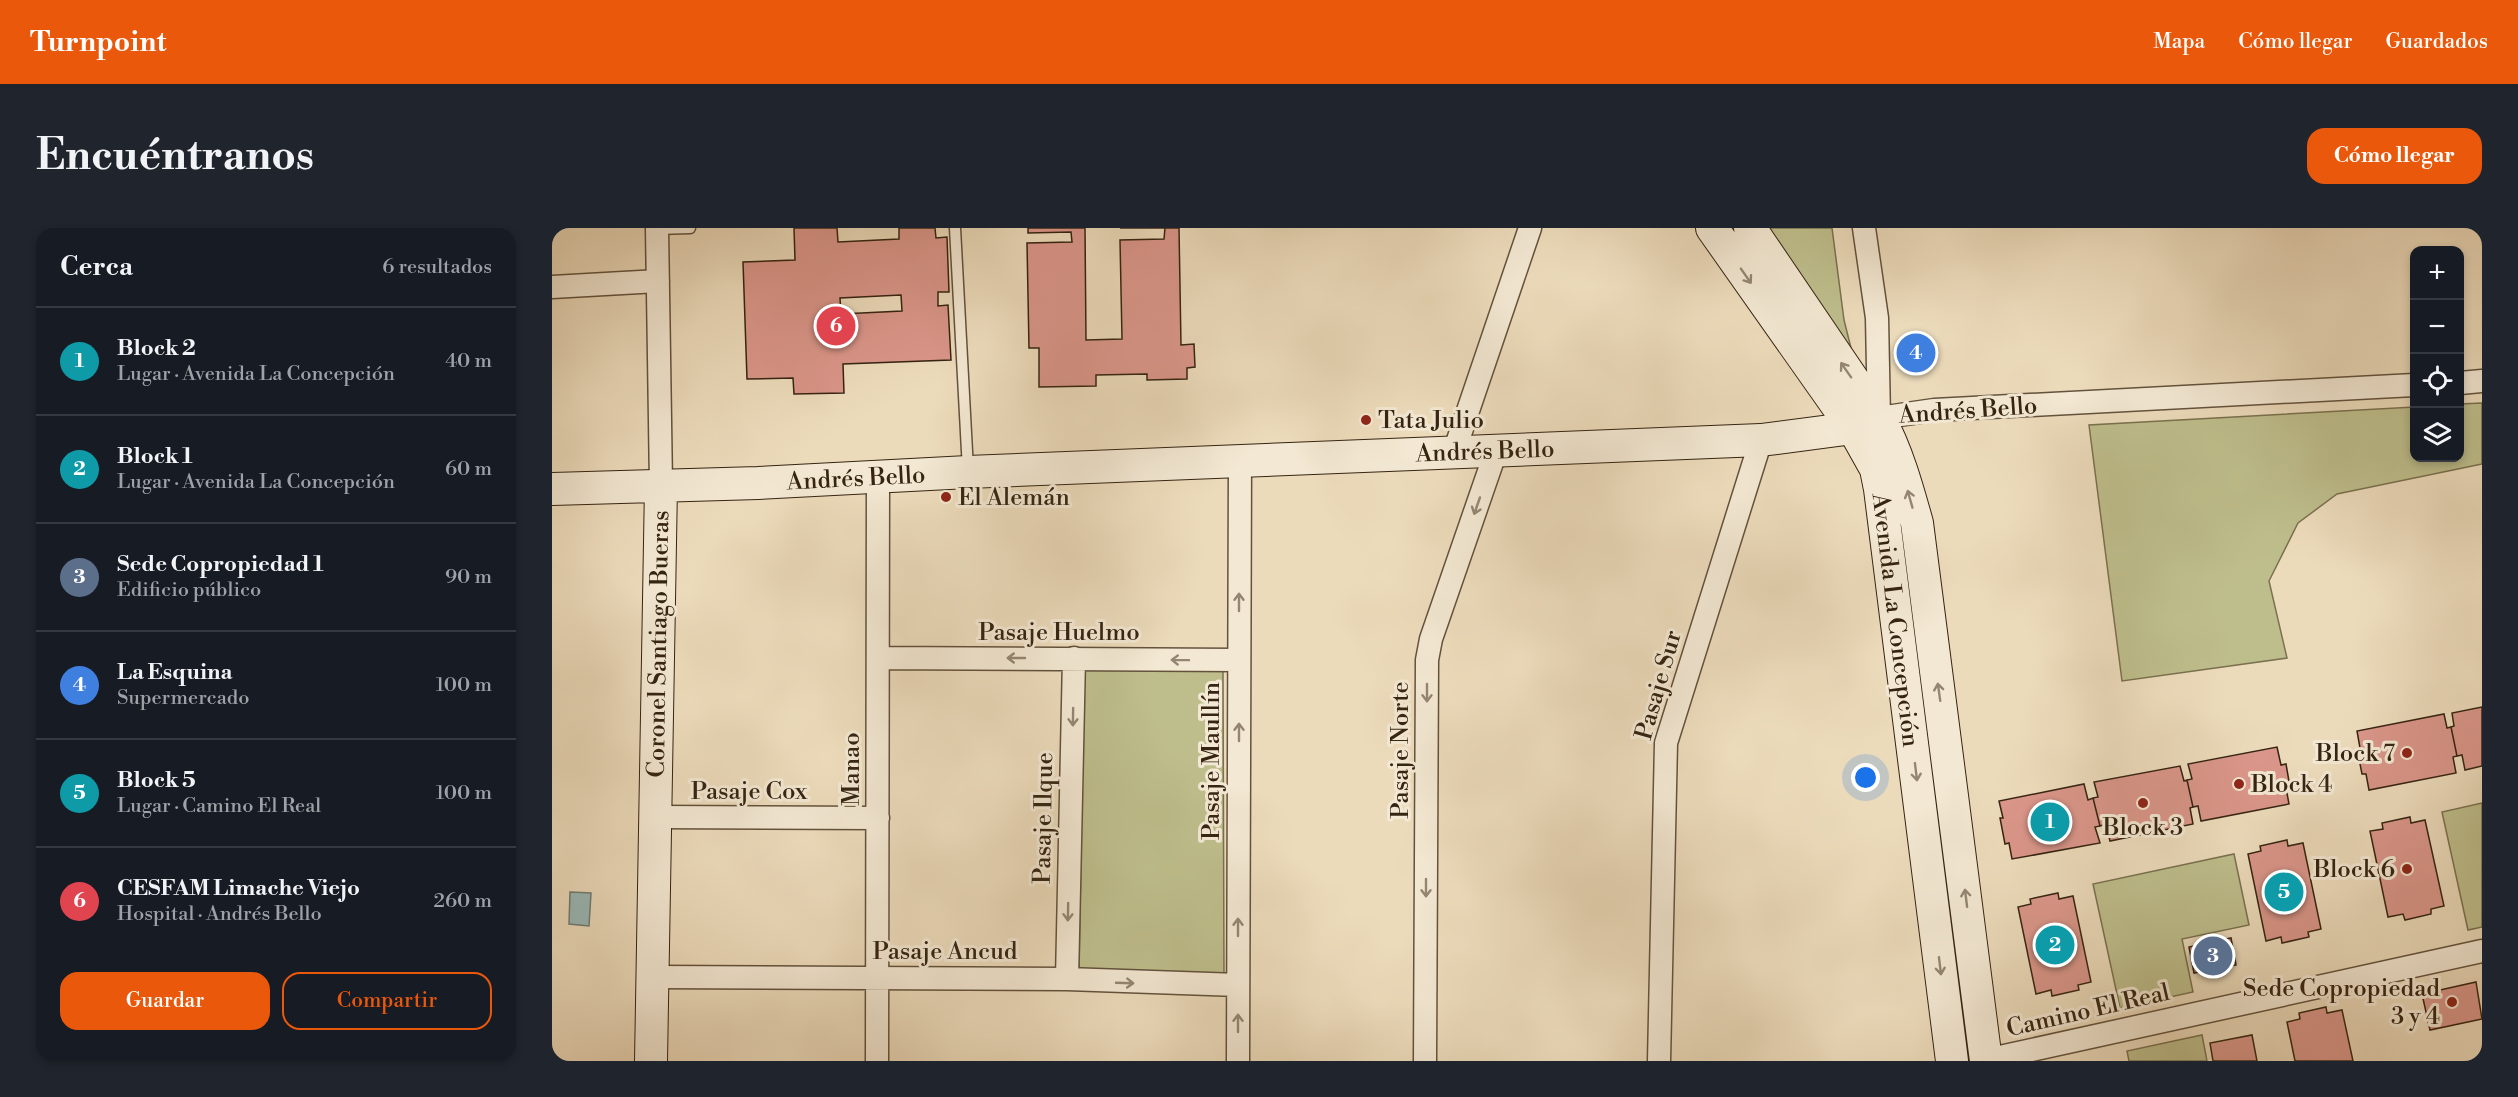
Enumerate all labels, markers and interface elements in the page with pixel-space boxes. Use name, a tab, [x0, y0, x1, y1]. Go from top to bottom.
text: Turnpoint	[30, 25, 166, 60]
text: Mapa	[2153, 29, 2205, 55]
text: Cómo llegar	[2238, 29, 2353, 55]
text: Guardados	[2386, 29, 2488, 55]
button: Cómo llegar	[2307, 128, 2482, 184]
text: Encuéntranos	[36, 130, 314, 183]
map controls	[2410, 246, 2464, 462]
button: +	[2410, 246, 2464, 300]
text: Cerca	[60, 251, 133, 283]
text: 6 resultados	[382, 255, 492, 280]
one-way arrow	[1740, 267, 1752, 283]
button: −	[2410, 300, 2464, 354]
pin: 6	[816, 304, 856, 348]
pin: 4	[1896, 330, 1936, 376]
text: Block 2	[117, 335, 196, 362]
text: 1	[75, 349, 84, 374]
text: 40 m	[445, 349, 492, 374]
button: locate	[2410, 354, 2464, 408]
text: Lugar · Avenida La Concepción	[117, 362, 395, 387]
one-way arrow	[1840, 362, 1852, 378]
street label: Andrés Bello	[1897, 391, 2038, 431]
place label: Tata Julio	[1378, 406, 1484, 436]
button: layers	[2410, 408, 2464, 462]
marker: Tata Julio	[1359, 413, 1373, 427]
street label: Andrés Bello	[1414, 435, 1555, 469]
text: Block 1	[117, 443, 193, 470]
text: 2	[73, 457, 86, 482]
text: 60 m	[445, 457, 492, 482]
street label: Andrés Bello	[785, 460, 926, 498]
text: Lugar · Avenida La Concepción	[117, 470, 395, 495]
place label: El Alemán	[958, 483, 1070, 513]
marker: El Alemán	[939, 490, 953, 504]
one-way arrow	[1904, 490, 1915, 509]
street label: Avenida La Concepción	[1864, 491, 1925, 749]
one-way arrow	[1471, 496, 1482, 515]
street label: Coronel Santiago Bueras	[642, 510, 676, 778]
text: Sede Copropiedad 1	[117, 551, 324, 578]
text: 3	[73, 565, 86, 590]
text: 90 m	[445, 565, 492, 590]
text: Edificio público	[117, 578, 261, 603]
one-way arrow	[1233, 592, 1245, 612]
street label: Pasaje Huelmo	[978, 618, 1140, 648]
street label: Pasaje Sur	[1629, 627, 1689, 744]
one-way arrow	[1006, 652, 1026, 664]
one-way arrow	[1171, 654, 1191, 666]
text: La Esquina	[117, 659, 233, 686]
text: 4	[73, 673, 86, 698]
text: 100 m	[436, 673, 492, 698]
street label: Pasaje Norte	[1386, 681, 1416, 819]
street label: Pasaje Maullín	[1197, 682, 1227, 840]
one-way arrow	[1421, 682, 1433, 702]
one-way arrow	[1933, 682, 1944, 702]
text: Supermercado	[117, 686, 249, 711]
one-way arrow	[1067, 706, 1079, 726]
one-way arrow	[1233, 722, 1245, 742]
street label: Manao	[837, 732, 867, 806]
place label: Block 7	[2315, 739, 2395, 769]
marker: Block 7	[2400, 746, 2414, 760]
street label: Pasaje Ilque	[1028, 752, 1060, 884]
one-way arrow	[1910, 762, 1921, 782]
your location	[1851, 763, 1880, 792]
text: Block 5	[117, 767, 196, 794]
place label: Block 4	[2250, 770, 2332, 800]
street label: Pasaje Cox	[691, 777, 808, 807]
marker: Block 4	[2232, 777, 2246, 791]
text: 5	[73, 781, 86, 806]
text: 100 m	[436, 781, 492, 806]
text: Lugar · Camino El Real	[117, 794, 321, 819]
marker: Block 3	[2136, 796, 2150, 810]
pin: 1	[2030, 800, 2070, 844]
place label: Block 3	[2102, 813, 2183, 843]
place label: Block 6	[2312, 855, 2395, 885]
marker: Block 6	[2400, 862, 2414, 876]
pin: 5	[2264, 870, 2304, 914]
text: CESFAM Limache Viejo	[117, 875, 360, 902]
one-way arrow	[1420, 877, 1432, 897]
one-way arrow	[1960, 888, 1971, 908]
text: 6	[73, 889, 86, 914]
text: 260 m	[434, 889, 492, 914]
one-way arrow	[1062, 901, 1074, 921]
text: Hospital · Andrés Bello	[117, 902, 322, 927]
one-way arrow	[1232, 917, 1244, 937]
pin: 2	[2036, 922, 2074, 968]
pin: 3	[2194, 934, 2232, 978]
street label: Pasaje Ancud	[873, 937, 1018, 967]
one-way arrow	[1935, 955, 1946, 975]
button: Guardar	[60, 972, 270, 1030]
button: Compartir	[282, 972, 492, 1030]
place label: Sede Copropiedad 3 y 4	[2243, 974, 2440, 1032]
one-way arrow	[1115, 977, 1135, 988]
street label: Camino El Real	[2004, 978, 2173, 1044]
marker: Sede Copropiedad 3 y 4	[2445, 995, 2459, 1009]
one-way arrow	[1232, 1014, 1244, 1034]

